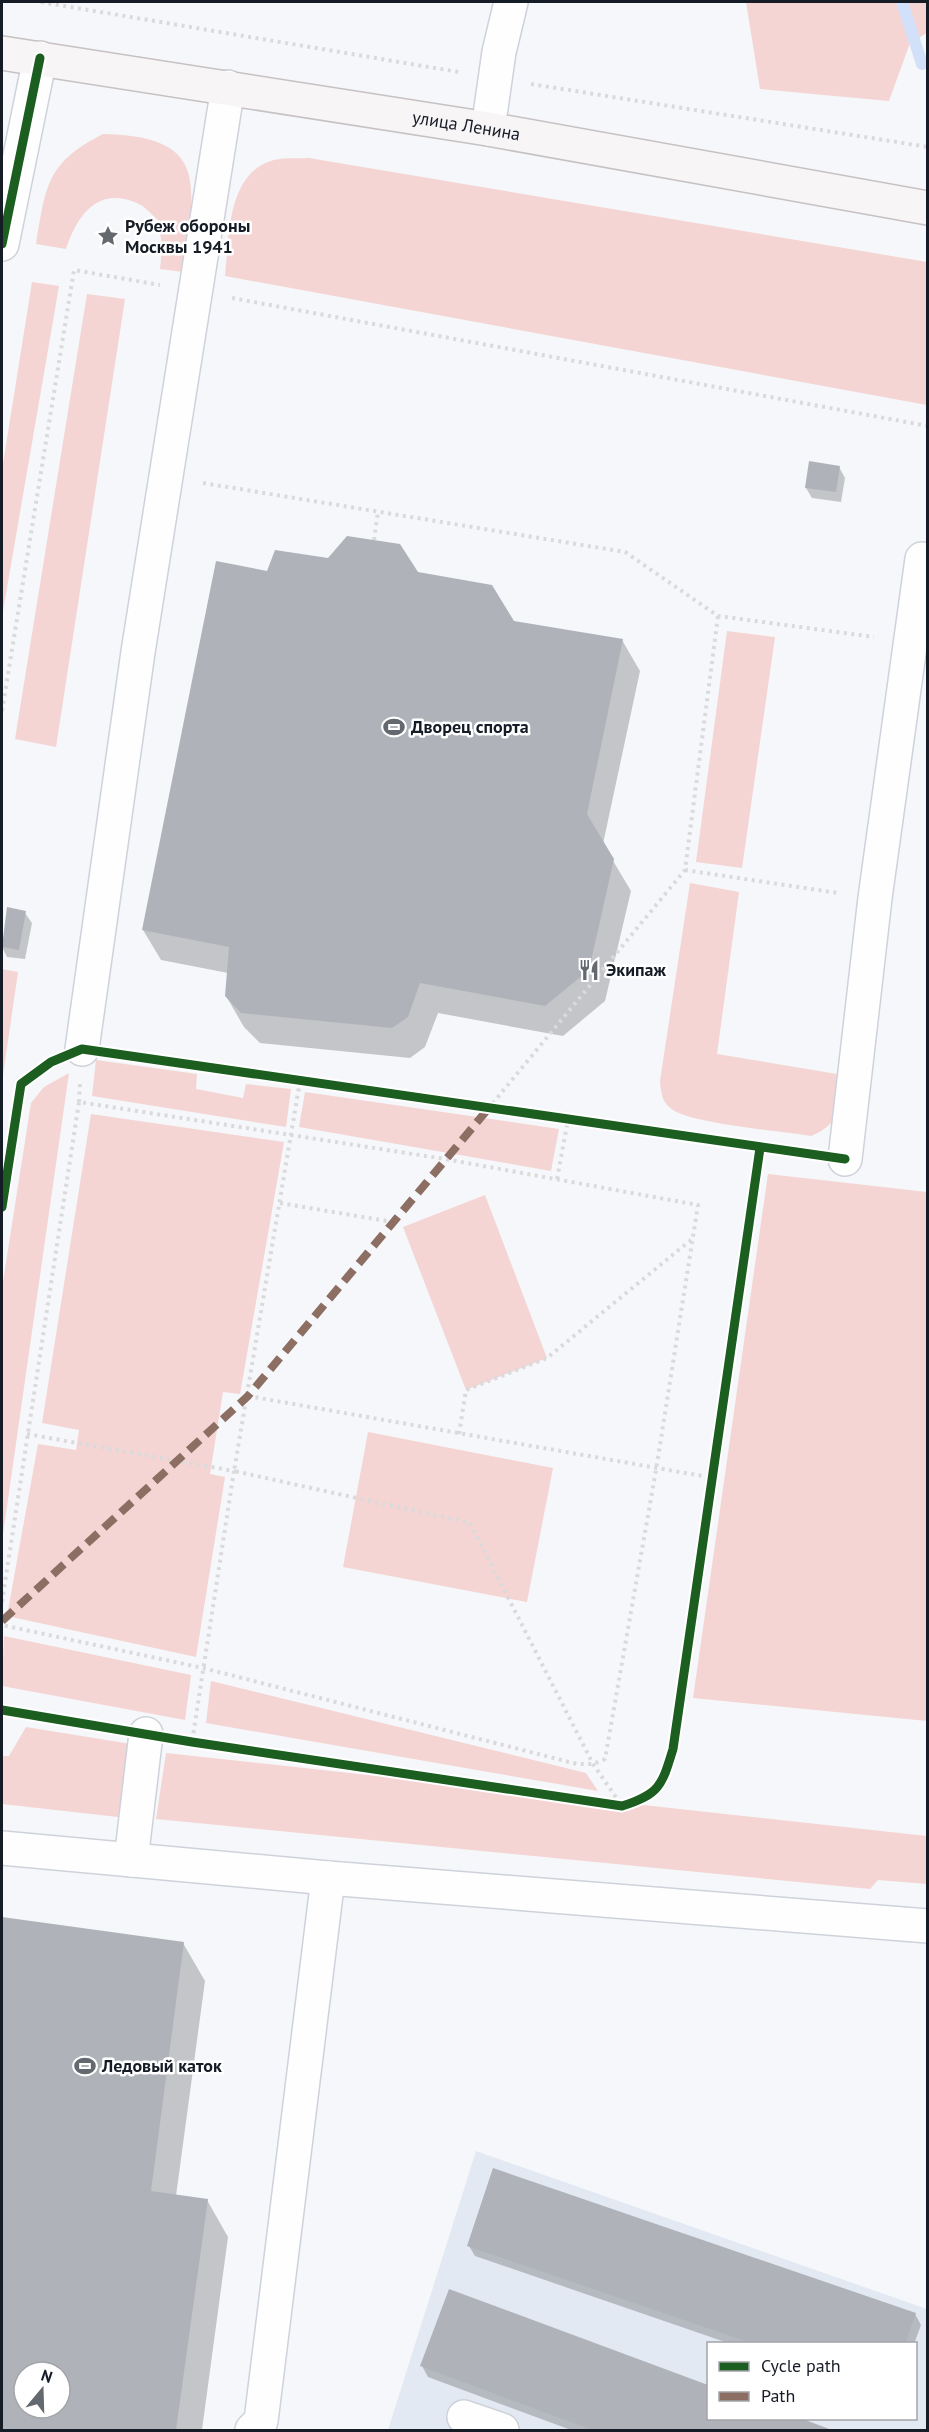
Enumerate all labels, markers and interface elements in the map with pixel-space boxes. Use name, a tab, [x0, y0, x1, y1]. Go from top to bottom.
street label: улица Ленина	[411, 105, 522, 146]
place label: Рубеж обороны Москвы 1941	[125, 214, 250, 258]
place icon: Рубеж обороны Москвы 1941	[96, 224, 120, 248]
sports icon: Дворец спорта	[382, 715, 406, 739]
place label: Дворец спорта	[411, 715, 529, 738]
restaurant icon: Экипаж	[577, 958, 601, 982]
place label: Экипаж	[606, 958, 666, 981]
sports icon: Ледовый каток	[73, 2054, 97, 2078]
place label: Ледовый каток	[101, 2054, 222, 2077]
legend	[707, 2342, 917, 2420]
text: Cycle path	[761, 2354, 841, 2377]
north arrow	[12, 2360, 72, 2420]
text: N	[39, 2365, 55, 2387]
text: Path	[761, 2384, 795, 2407]

